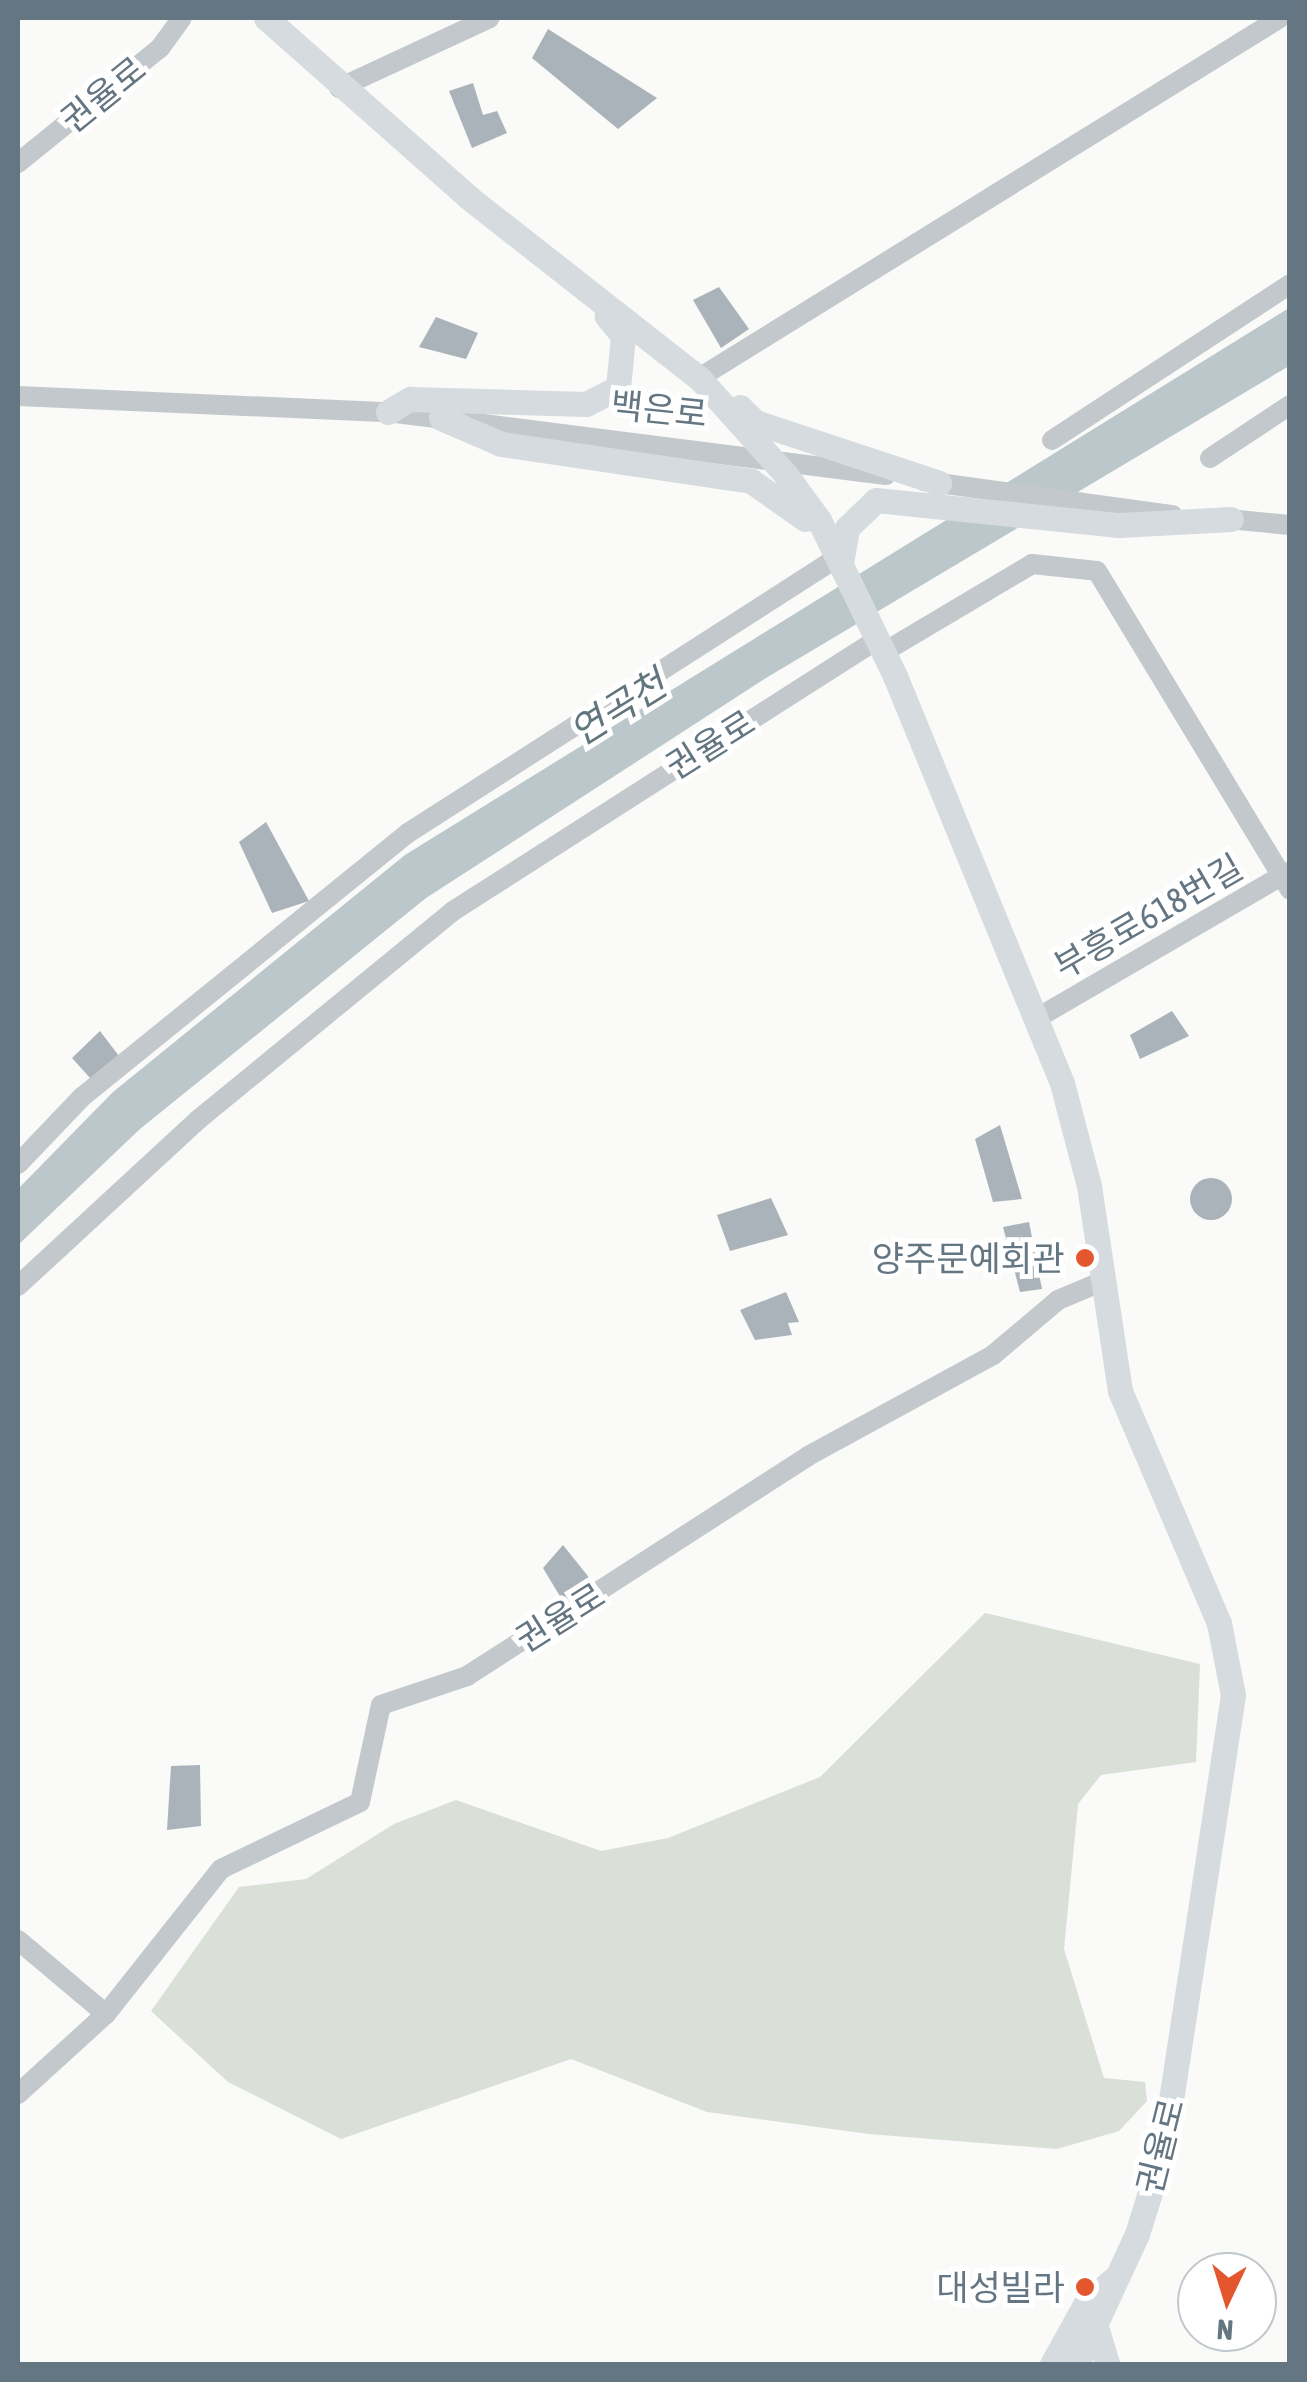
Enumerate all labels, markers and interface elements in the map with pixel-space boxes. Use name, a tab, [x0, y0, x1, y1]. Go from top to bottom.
street label: 권율로	[52, 47, 154, 141]
street label: 백은로	[609, 383, 709, 435]
water label: 연곡천	[561, 661, 675, 755]
street label: 권율로	[658, 701, 762, 787]
street label: 부흥로618번길	[1046, 845, 1250, 987]
place label: 양주문예회관	[872, 1237, 1065, 1279]
marker: 양주문예회관	[1074, 1247, 1096, 1269]
street label: 권율로	[508, 1574, 612, 1660]
street label: 권율로	[1128, 2094, 1192, 2198]
north arrow	[1177, 2252, 1277, 2352]
place label: 대성빌라	[936, 2266, 1065, 2308]
marker: 대성빌라	[1074, 2276, 1096, 2298]
text: N	[1216, 2313, 1234, 2346]

